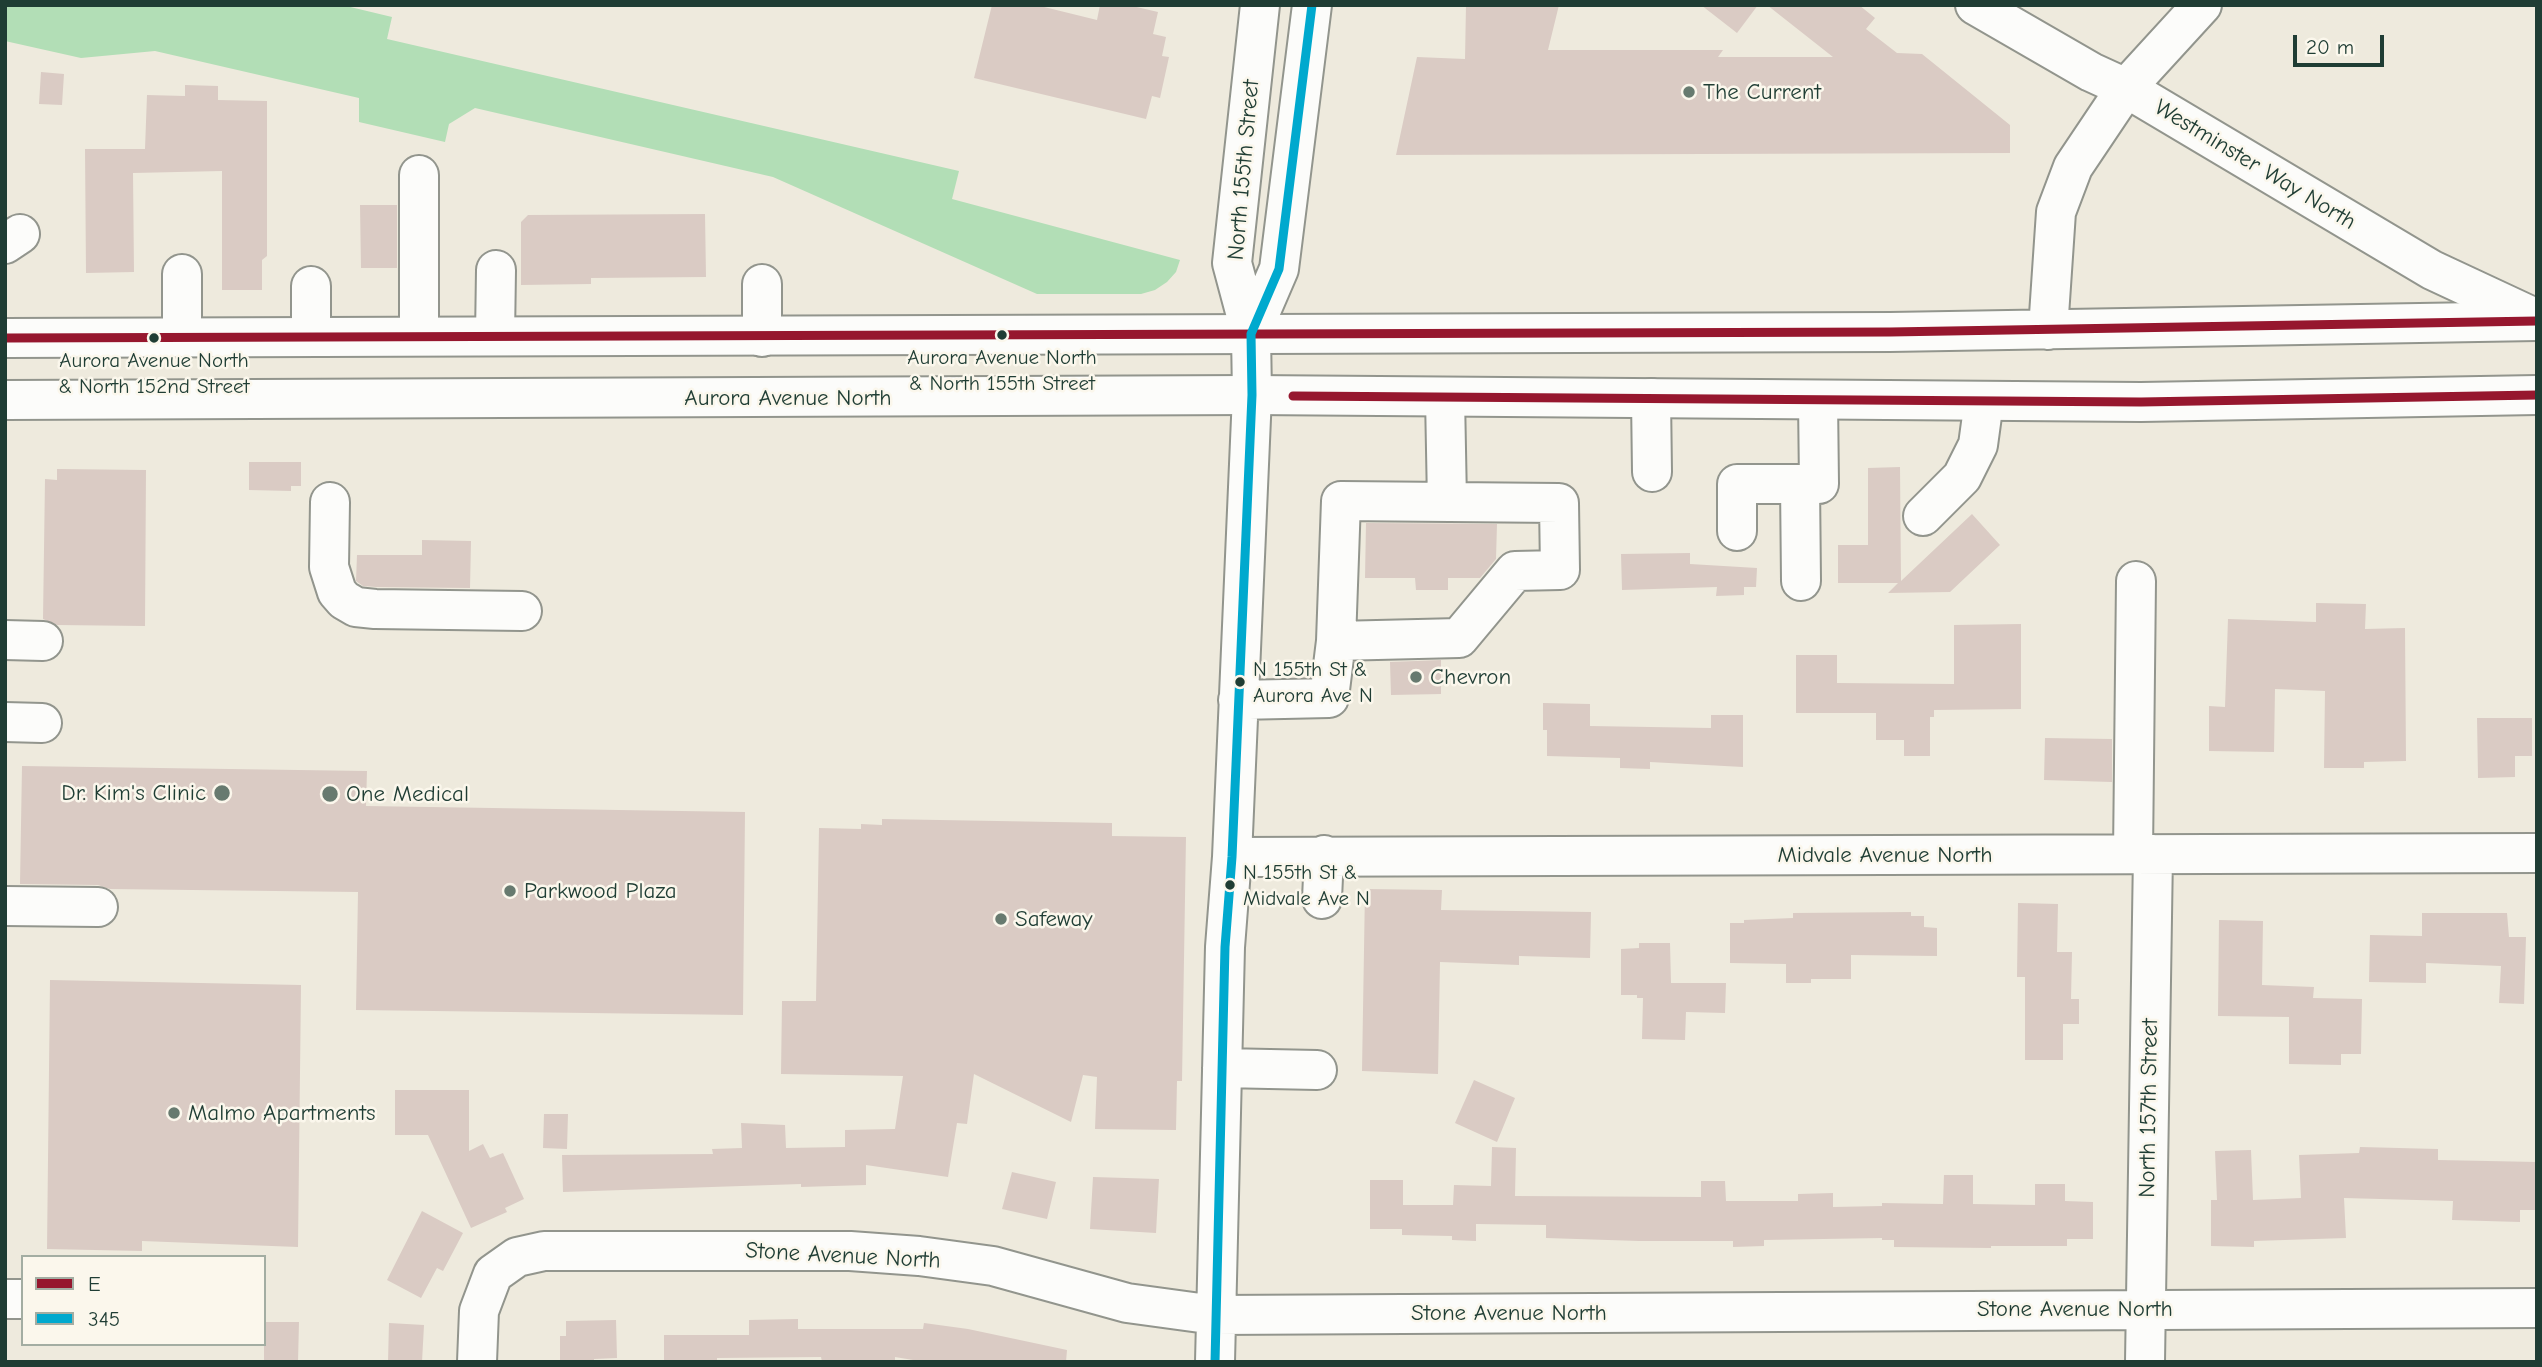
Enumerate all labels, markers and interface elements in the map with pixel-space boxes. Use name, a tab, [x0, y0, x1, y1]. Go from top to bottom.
scale bar	[2297, 21, 2388, 65]
text: 20 m	[2306, 35, 2354, 59]
place label: The Current	[1703, 78, 1821, 106]
street label: North 155th Street	[1222, 79, 1266, 261]
marker: The Current	[1681, 84, 1697, 100]
street label: Westminster Way North	[2149, 94, 2361, 236]
marker: Aurora Avenue North & North 155th Street	[995, 328, 1009, 342]
marker: Aurora Avenue North & North 152nd Street	[147, 331, 161, 345]
place label: Aurora Avenue North & North 155th Street	[907, 345, 1097, 395]
place label: Aurora Avenue North & North 152nd Street	[58, 348, 250, 398]
street label: Aurora Avenue North	[684, 384, 892, 412]
place label: N 155th St & Aurora Ave N	[1253, 657, 1373, 707]
place label: Chevron	[1430, 663, 1511, 691]
marker: Chevron	[1408, 669, 1424, 685]
marker: N 155th St & Aurora Ave N	[1233, 675, 1247, 689]
place label: Dr. Kim's Clinic	[61, 779, 206, 807]
place label: One Medical	[346, 780, 469, 808]
marker: Dr. Kim's Clinic	[212, 783, 232, 803]
marker: One Medical	[320, 784, 340, 804]
street label: Midvale Avenue North	[1777, 841, 1993, 869]
place label: N 155th St & Midvale Ave N	[1243, 860, 1370, 910]
place label: Parkwood Plaza	[524, 877, 677, 905]
marker: N 155th St & Midvale Ave N	[1223, 878, 1237, 892]
marker: Parkwood Plaza	[502, 883, 518, 899]
place label: Safeway	[1015, 905, 1093, 933]
marker: Safeway	[993, 911, 1009, 927]
street label: North 157th Street	[2134, 1018, 2164, 1198]
place label: Malmo Apartments	[188, 1099, 376, 1127]
marker: Malmo Apartments	[166, 1105, 182, 1121]
street label: Stone Avenue North	[745, 1237, 941, 1275]
legend	[21, 1255, 266, 1346]
text: E	[88, 1272, 101, 1296]
street label: Stone Avenue North	[1977, 1295, 2173, 1323]
street label: Stone Avenue North	[1411, 1299, 1607, 1327]
text: 345	[88, 1307, 120, 1331]

